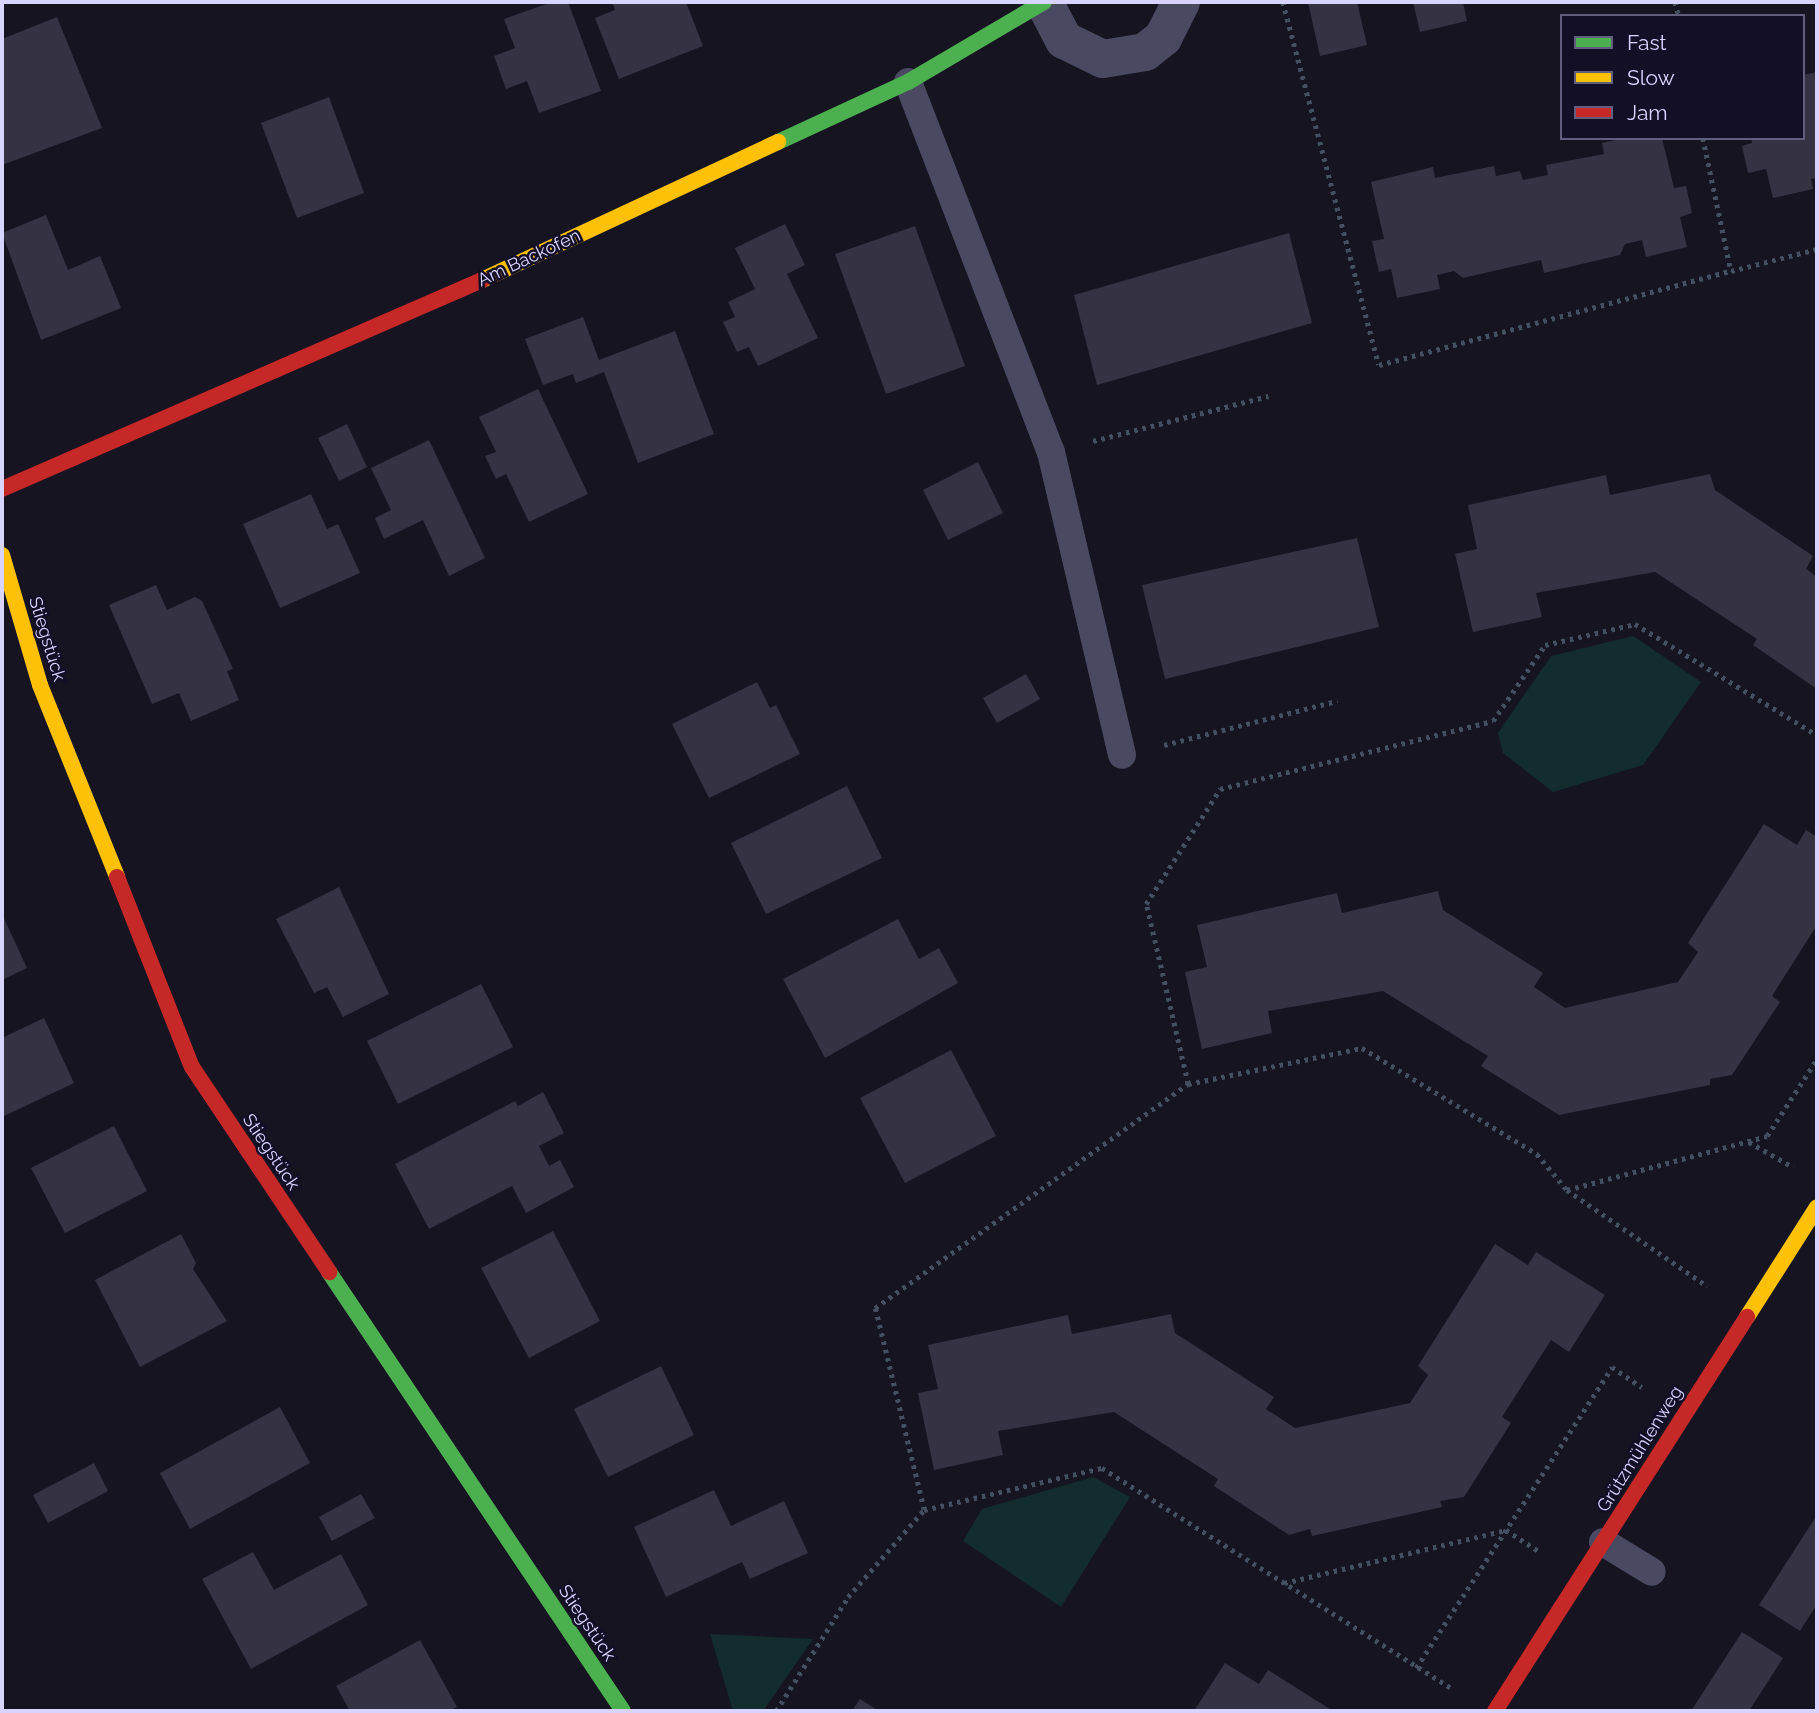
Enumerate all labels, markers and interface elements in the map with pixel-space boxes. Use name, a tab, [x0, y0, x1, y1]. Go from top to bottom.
legend	[1560, 14, 1805, 140]
text: Fast	[1627, 30, 1667, 55]
text: Slow	[1627, 65, 1675, 90]
text: Jam	[1627, 100, 1668, 125]
street label: Am Backofen	[474, 225, 584, 291]
street label: Stiegstück	[24, 594, 70, 684]
street label: Stiegstück	[238, 1110, 304, 1194]
street label: Grützmühlenweg	[1593, 1382, 1687, 1516]
street label: Stiegstück	[554, 1581, 620, 1665]

